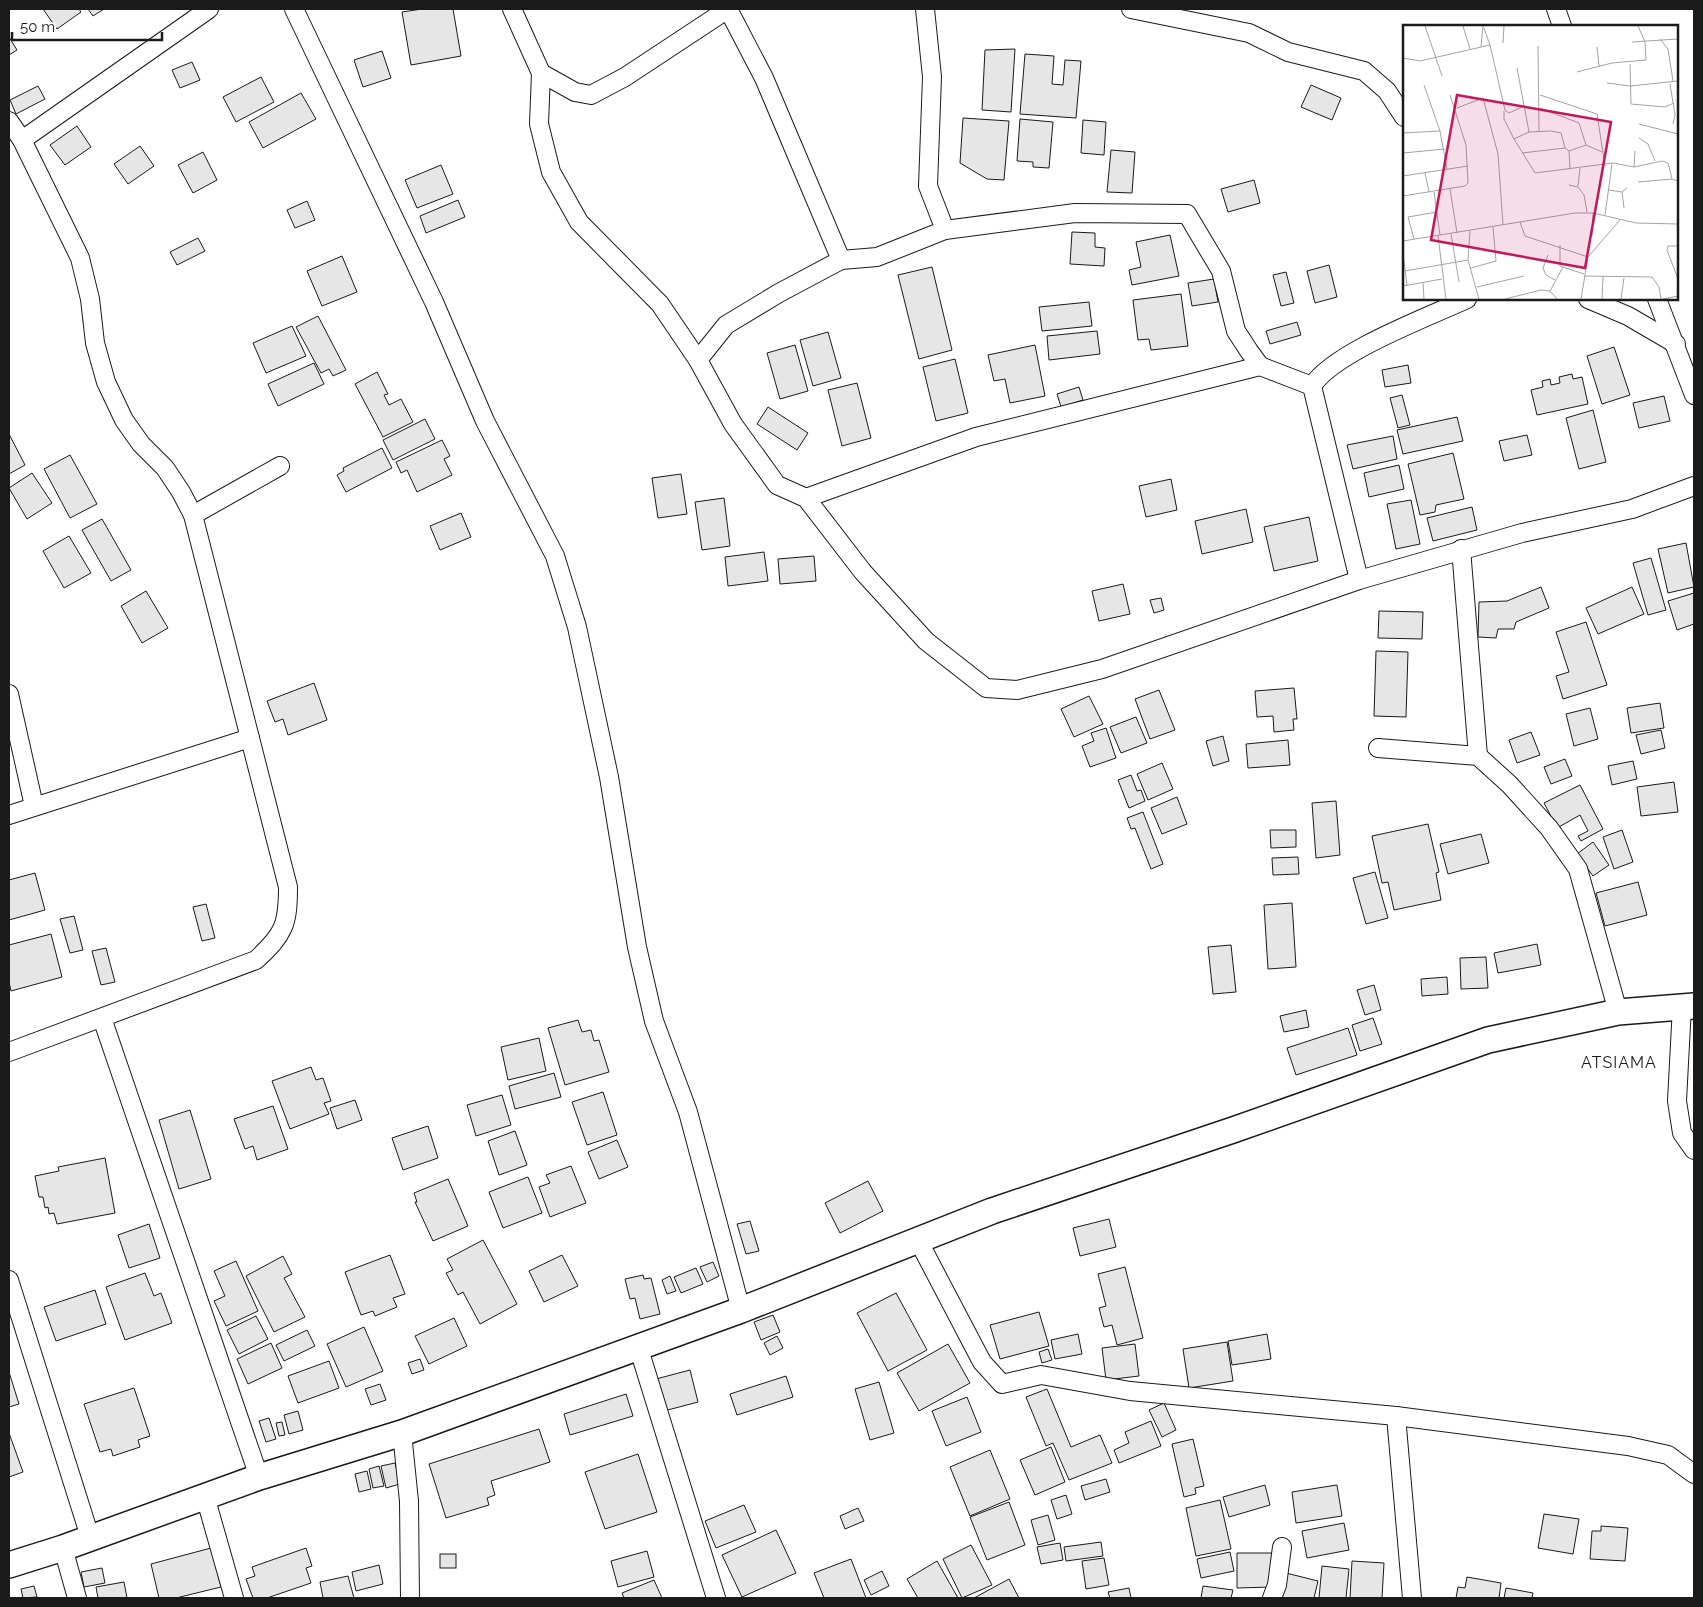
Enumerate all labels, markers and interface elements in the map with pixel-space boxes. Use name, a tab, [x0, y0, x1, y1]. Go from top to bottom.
scale bar	[12, 10, 162, 42]
text: 50 m	[20, 18, 55, 36]
inset map	[1403, 25, 1678, 300]
district label: ATSIAMA	[1581, 1053, 1657, 1072]

